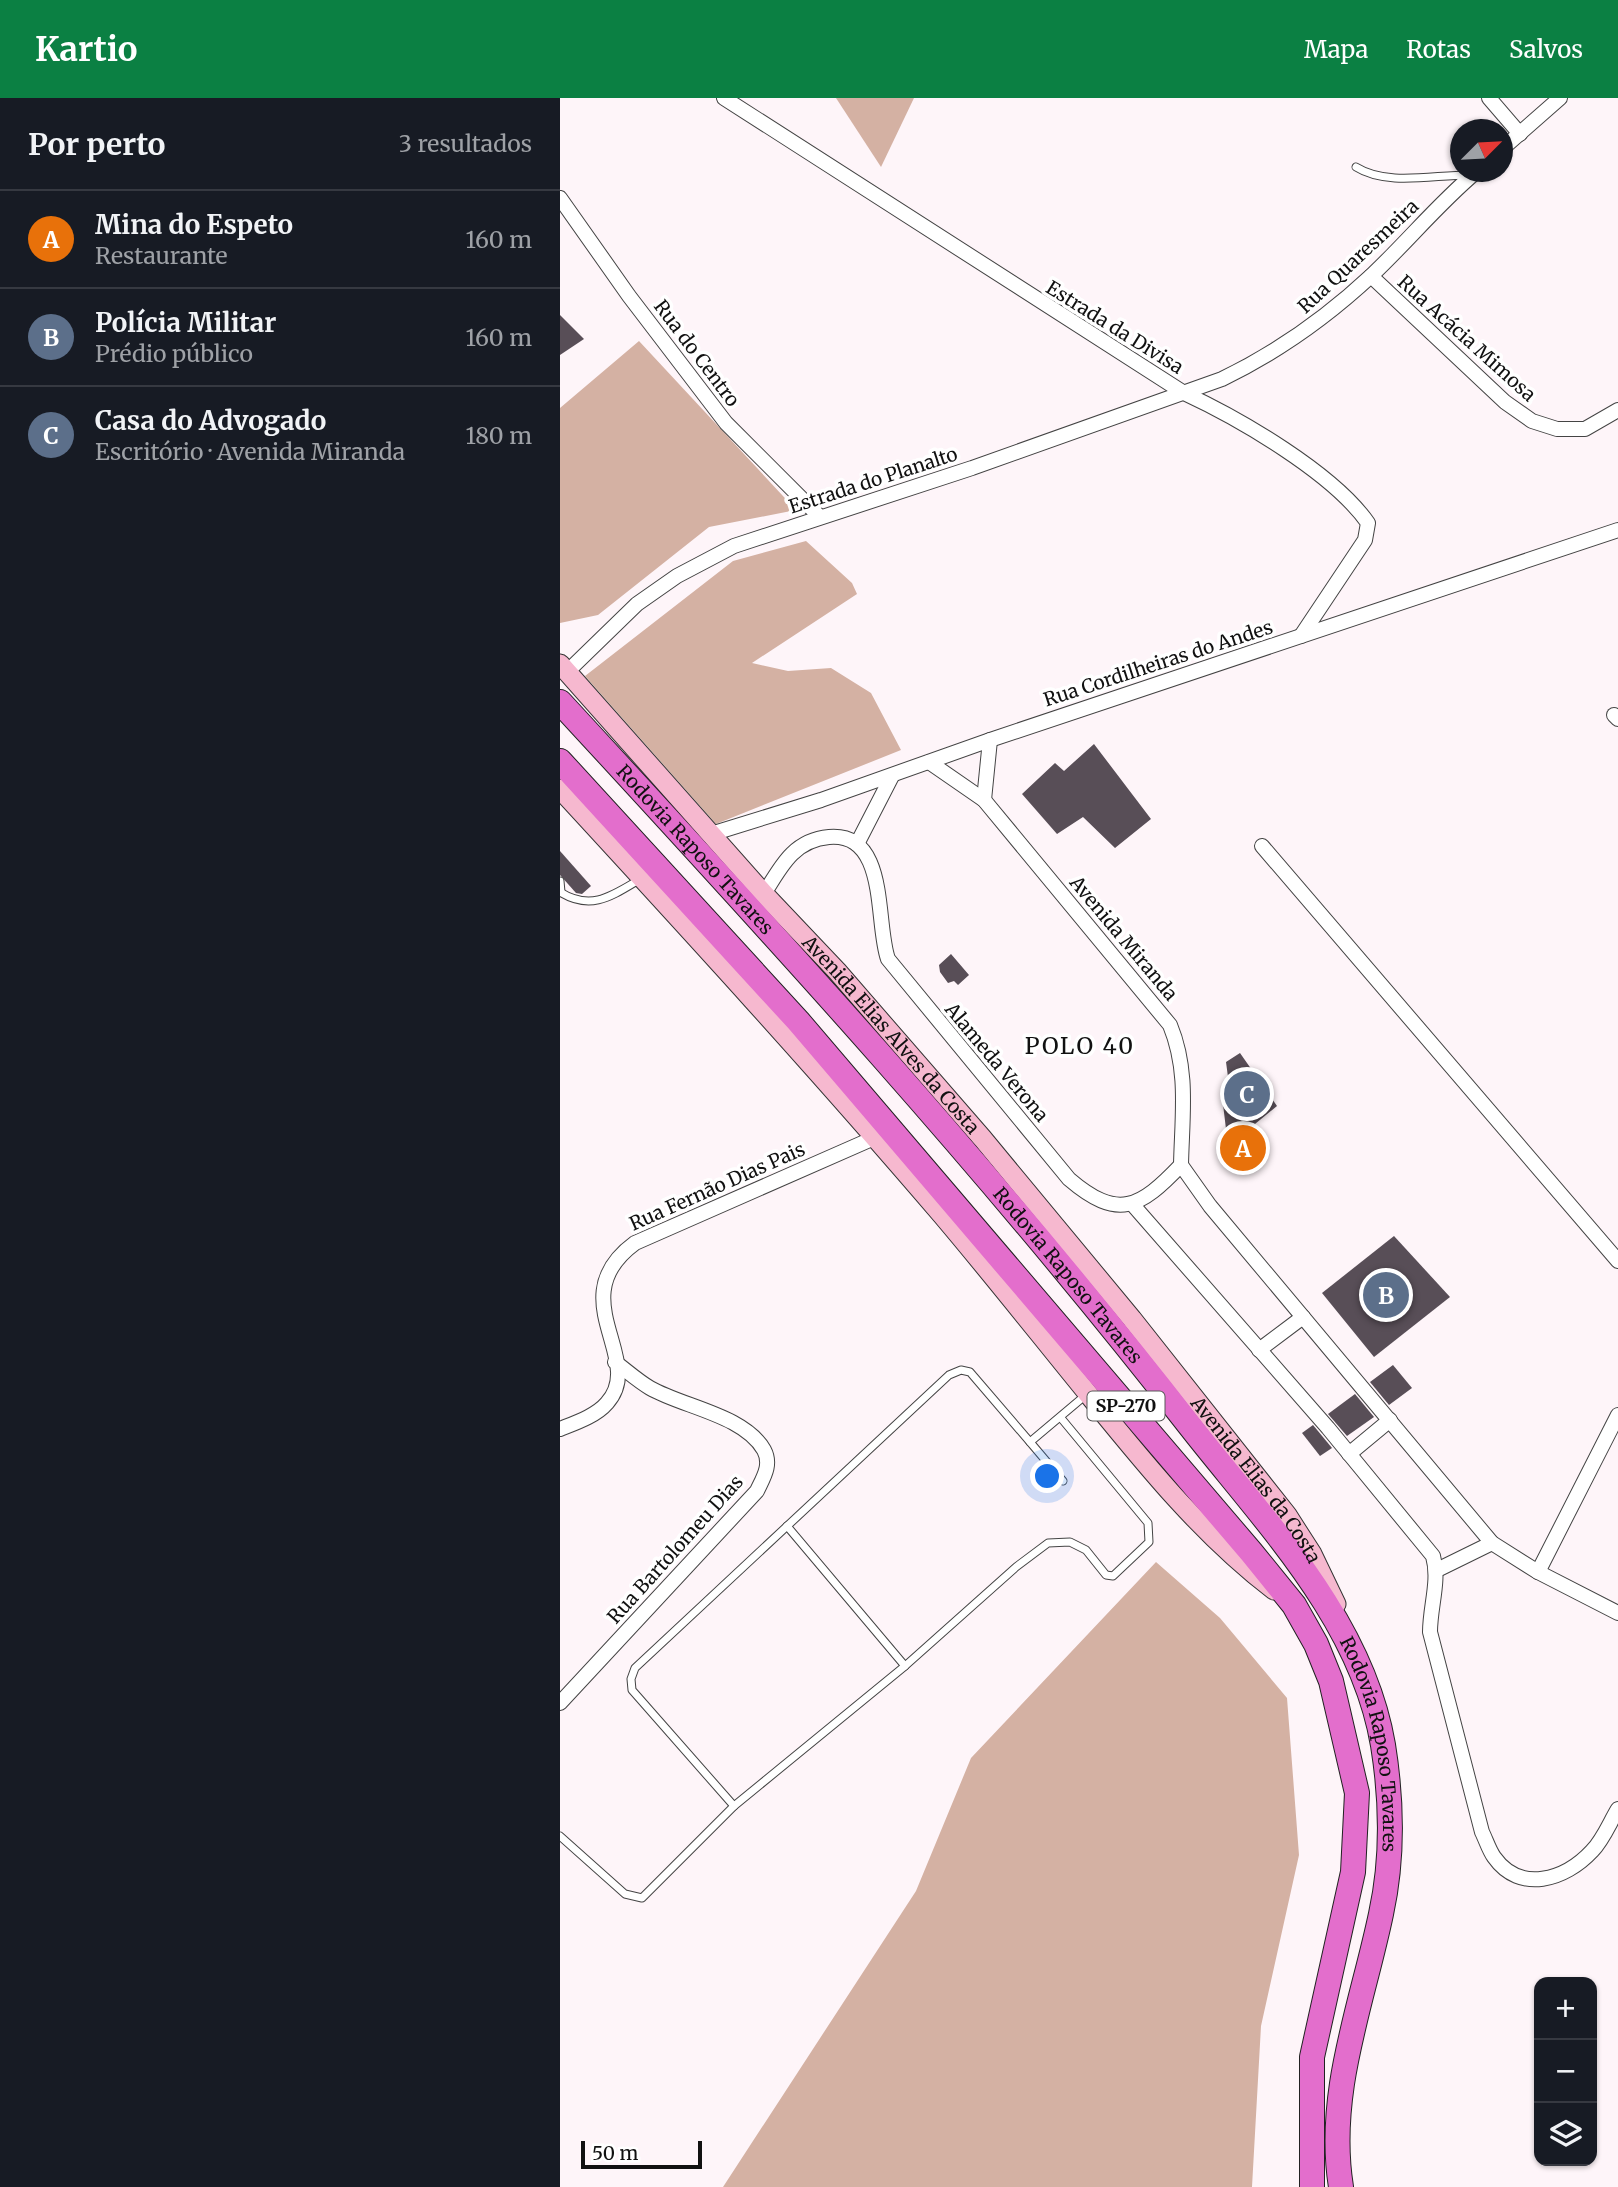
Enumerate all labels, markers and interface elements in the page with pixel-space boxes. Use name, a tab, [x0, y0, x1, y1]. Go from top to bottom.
text: Kartio	[35, 29, 138, 70]
text: Mapa	[1304, 34, 1368, 65]
text: Rotas	[1406, 34, 1471, 65]
text: Salvos	[1509, 34, 1583, 65]
north arrow	[1450, 119, 1513, 182]
text: Por perto	[28, 125, 166, 163]
text: 3 resultados	[399, 129, 532, 158]
street label: Rua Quaresmeira	[1293, 194, 1423, 318]
text: Mina do Espeto	[95, 208, 293, 241]
text: A	[43, 225, 59, 254]
text: 160 m	[466, 225, 532, 254]
text: Restaurante	[95, 241, 228, 270]
street label: Rua Acácia Mimosa	[1393, 270, 1541, 406]
street label: Estrada da Divisa	[1042, 275, 1188, 379]
street label: Rua do Centro	[649, 295, 745, 411]
text: Polícia Militar	[95, 306, 276, 339]
text: B	[43, 323, 59, 352]
text: 160 m	[466, 323, 532, 352]
text: Prédio público	[95, 339, 253, 368]
text: Casa do Advogado	[95, 404, 326, 437]
text: C	[43, 421, 59, 450]
text: 180 m	[466, 421, 532, 450]
text: Escritório · Avenida Miranda	[95, 437, 405, 466]
street label: Estrada do Planalto	[786, 441, 960, 519]
street label: Rua Cordilheiras do Andes	[1040, 615, 1276, 711]
street label: Rodovia Raposo Tavares	[612, 759, 779, 939]
street label: Avenida Miranda	[1064, 870, 1183, 1005]
street label: Avenida Elias Alves da Costa	[797, 929, 985, 1139]
street label: Alameda Verona	[939, 997, 1054, 1127]
district label: POLO 40	[1025, 1031, 1135, 1060]
pin: C	[1224, 1068, 1270, 1120]
pin: A	[1220, 1122, 1266, 1174]
street label: Rua Fernão Dias Pais	[626, 1136, 808, 1236]
street label: Rodovia Raposo Tavares	[988, 1182, 1148, 1368]
pin: B	[1363, 1269, 1409, 1321]
street label: Avenida Elias da Costa	[1185, 1391, 1326, 1567]
road number: SP-270	[1088, 1392, 1164, 1420]
your location	[1030, 1459, 1064, 1493]
street label: Rua Bartolomeu Dias	[602, 1470, 748, 1628]
street label: Rodovia Raposo Tavares	[1335, 1632, 1402, 1853]
map controls	[1534, 1977, 1597, 2166]
button: +	[1534, 1977, 1597, 2040]
button: −	[1534, 2040, 1597, 2103]
button: layers	[1534, 2103, 1597, 2166]
scale bar	[581, 2138, 702, 2170]
text: 50 m	[592, 2141, 638, 2165]

